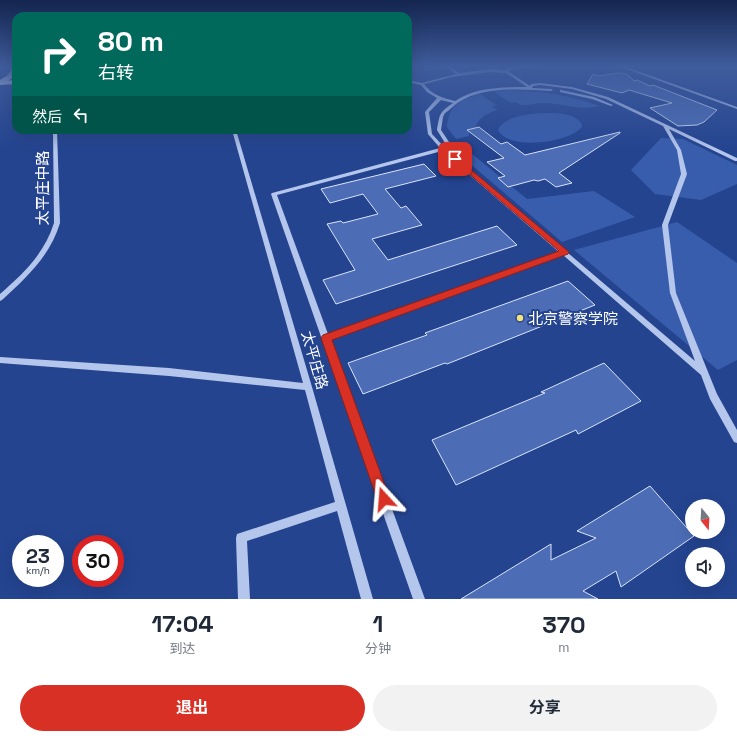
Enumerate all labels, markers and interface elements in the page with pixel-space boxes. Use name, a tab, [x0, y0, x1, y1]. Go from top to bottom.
text: 80 m	[98, 23, 164, 59]
icon: right	[32, 28, 84, 80]
text: 右转	[98, 61, 134, 84]
icon: left	[70, 104, 92, 126]
text: 然后	[32, 107, 62, 126]
pin	[438, 142, 472, 176]
icon: arrive	[444, 148, 466, 170]
street label: 太平庄中路	[33, 150, 52, 226]
place label: 北京警察学院	[528, 309, 618, 328]
marker: 北京警察学院	[515, 313, 525, 323]
street label: 太平庄路	[298, 329, 332, 391]
position arrow	[363, 478, 405, 520]
north arrow	[685, 499, 725, 539]
map controls	[685, 499, 725, 587]
speed limit sign: 30	[72, 535, 124, 587]
text: 23	[26, 543, 50, 569]
button: sound	[685, 547, 725, 587]
text: km/h	[26, 564, 50, 577]
text: 17:04	[151, 608, 214, 639]
text: 1	[372, 608, 383, 639]
text: 370	[542, 609, 586, 640]
text: m	[558, 639, 570, 656]
text: 到达	[169, 640, 195, 657]
text: 分钟	[365, 640, 391, 657]
button: 退出	[20, 685, 365, 731]
button: 分享	[373, 685, 717, 731]

